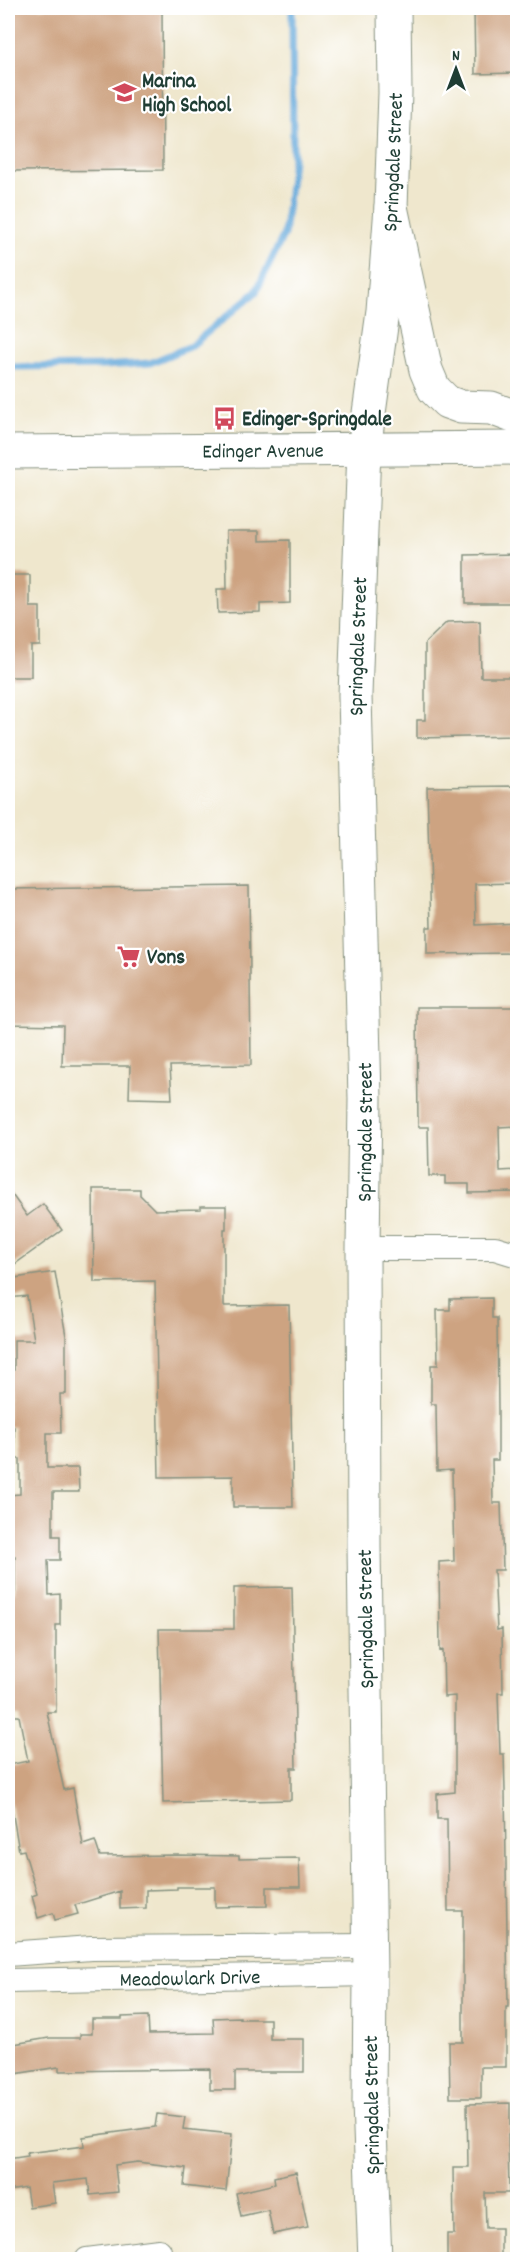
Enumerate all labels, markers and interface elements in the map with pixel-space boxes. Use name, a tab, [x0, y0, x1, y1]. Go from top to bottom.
north arrow	[426, 39, 486, 99]
text: N	[452, 45, 460, 68]
place label: Marina High School	[142, 68, 232, 122]
school or university icon: Marina High School	[111, 79, 137, 105]
street label: Springdale Street	[377, 92, 413, 233]
bus stop icon: Edinger-Springdale	[211, 405, 237, 431]
place label: Edinger-Springdale	[242, 406, 392, 436]
street label: Edinger Avenue	[202, 438, 324, 468]
street label: Springdale Street	[343, 576, 377, 716]
supermarket icon: Vons	[116, 943, 142, 969]
place label: Vons	[147, 944, 185, 974]
street label: Springdale Street	[352, 1062, 383, 1202]
street label: Springdale Street	[352, 1549, 384, 1689]
street label: Meadowlark Drive	[119, 1964, 261, 1997]
street label: Springdale Street	[358, 2035, 390, 2175]

